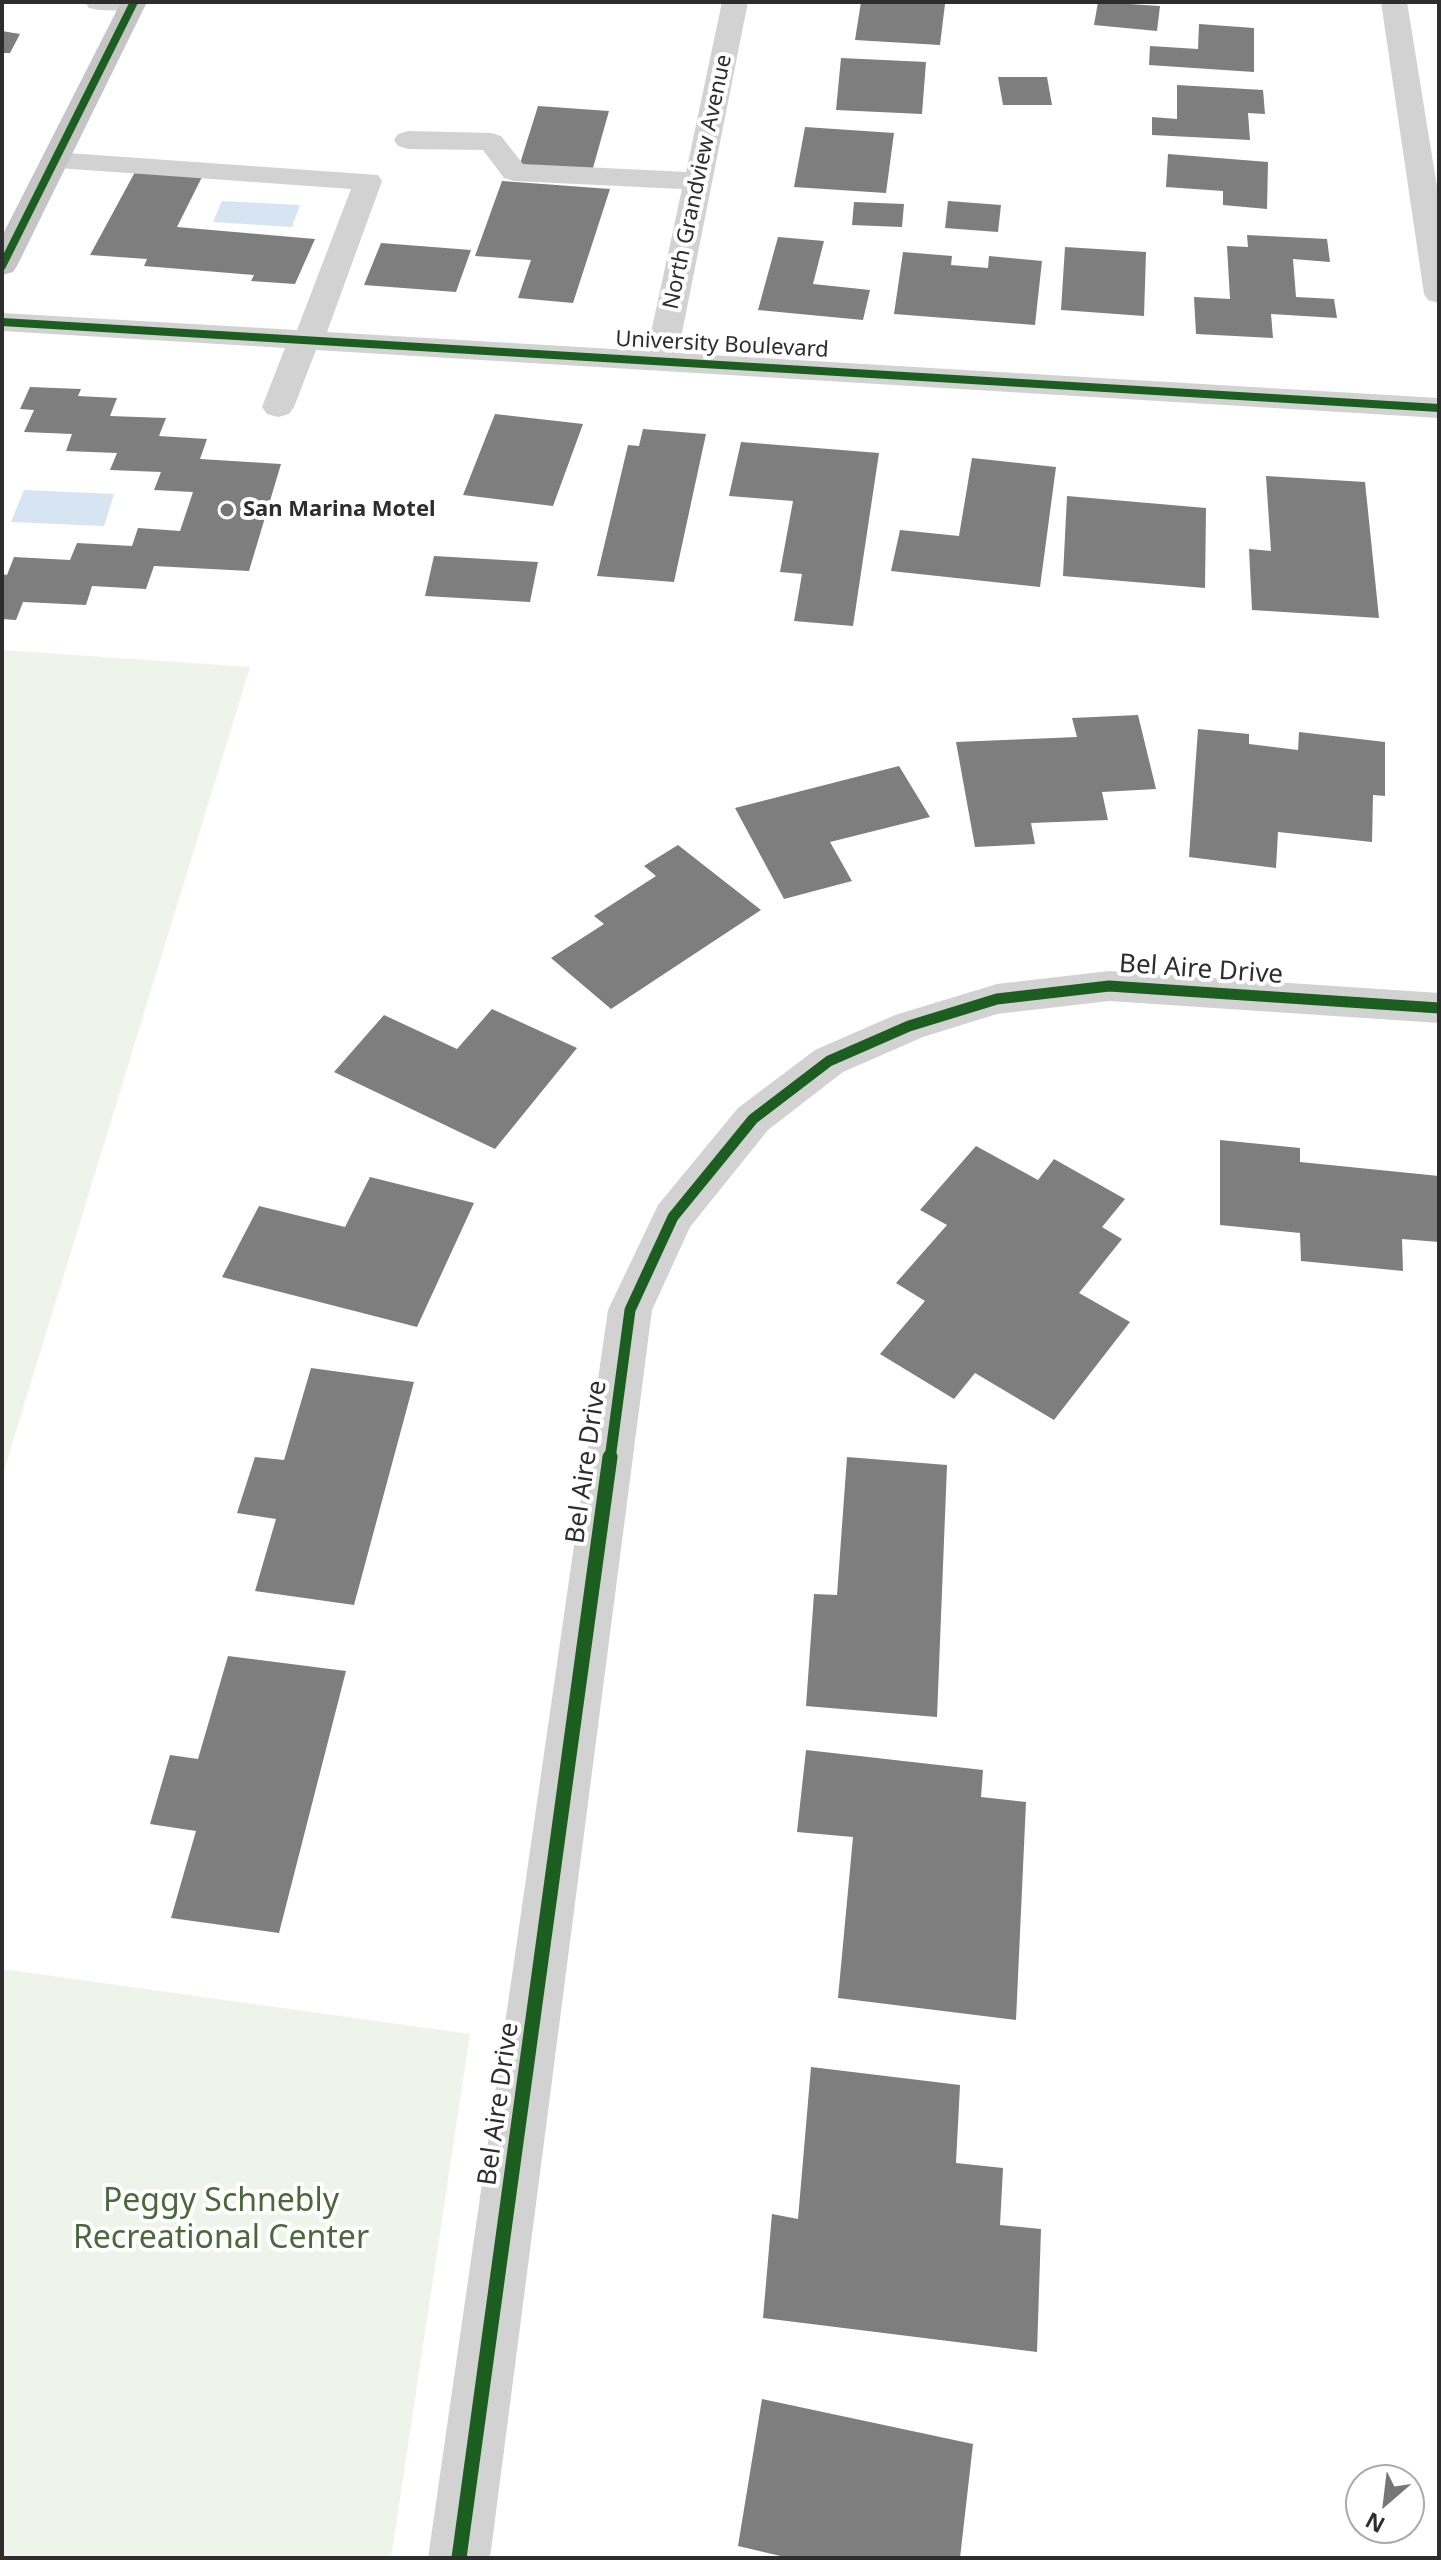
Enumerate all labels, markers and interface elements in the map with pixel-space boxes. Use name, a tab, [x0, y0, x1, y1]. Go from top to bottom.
street label: North Grandview Avenue	[658, 52, 738, 312]
street label: University Boulevard	[615, 326, 829, 364]
place label: San Marina Motel	[243, 497, 436, 523]
marker: San Marina Motel	[218, 501, 236, 519]
street label: Bel Aire Drive	[1118, 949, 1284, 991]
street label: Bel Aire Drive	[560, 1378, 614, 1546]
street label: Bel Aire Drive	[472, 2020, 526, 2188]
park label: Peggy Schnebly Recreational Center	[73, 2183, 369, 2258]
north arrow	[1345, 2464, 1425, 2544]
text: N	[1360, 2506, 1390, 2541]

